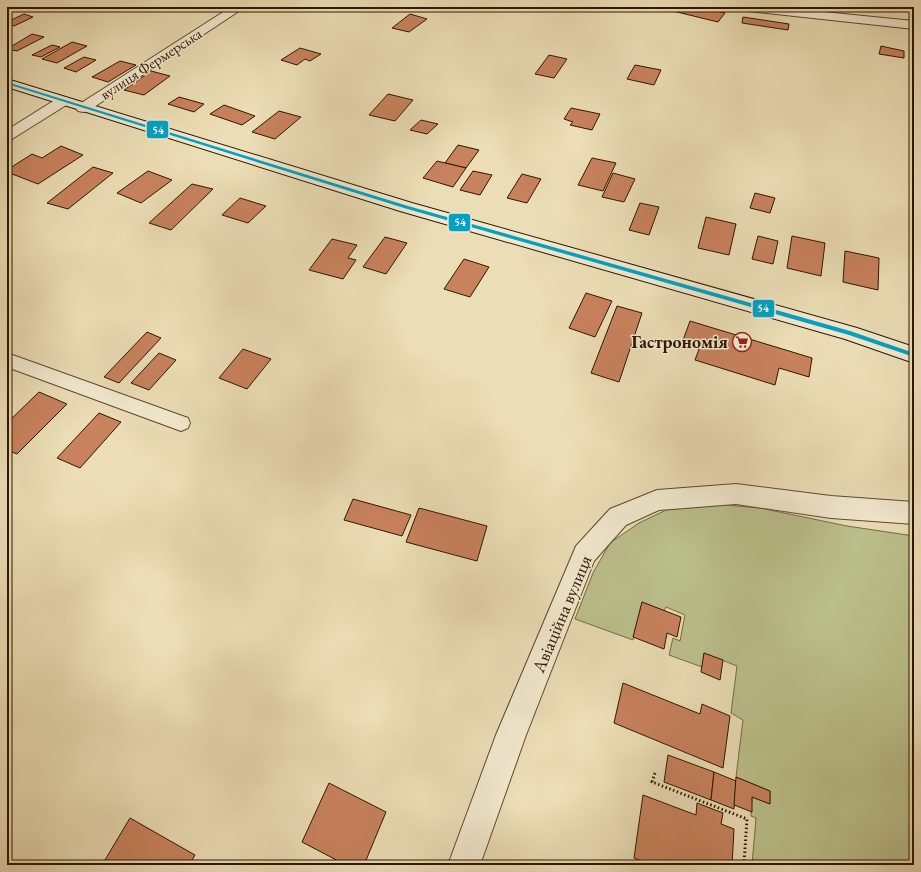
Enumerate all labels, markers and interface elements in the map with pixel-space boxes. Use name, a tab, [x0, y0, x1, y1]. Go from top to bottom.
street label: вулиця Фермерська	[96, 24, 205, 104]
line badge: 54	[146, 120, 169, 139]
text: 54	[152, 123, 164, 137]
line badge: 54	[448, 213, 471, 232]
text: 54	[454, 215, 466, 229]
line badge: 54	[752, 299, 775, 318]
text: 54	[757, 301, 769, 315]
place label: Гастрономія	[631, 330, 728, 353]
supermarket icon: Гастрономія	[731, 331, 753, 353]
street label: Авіаційна вулиця	[526, 552, 597, 677]

